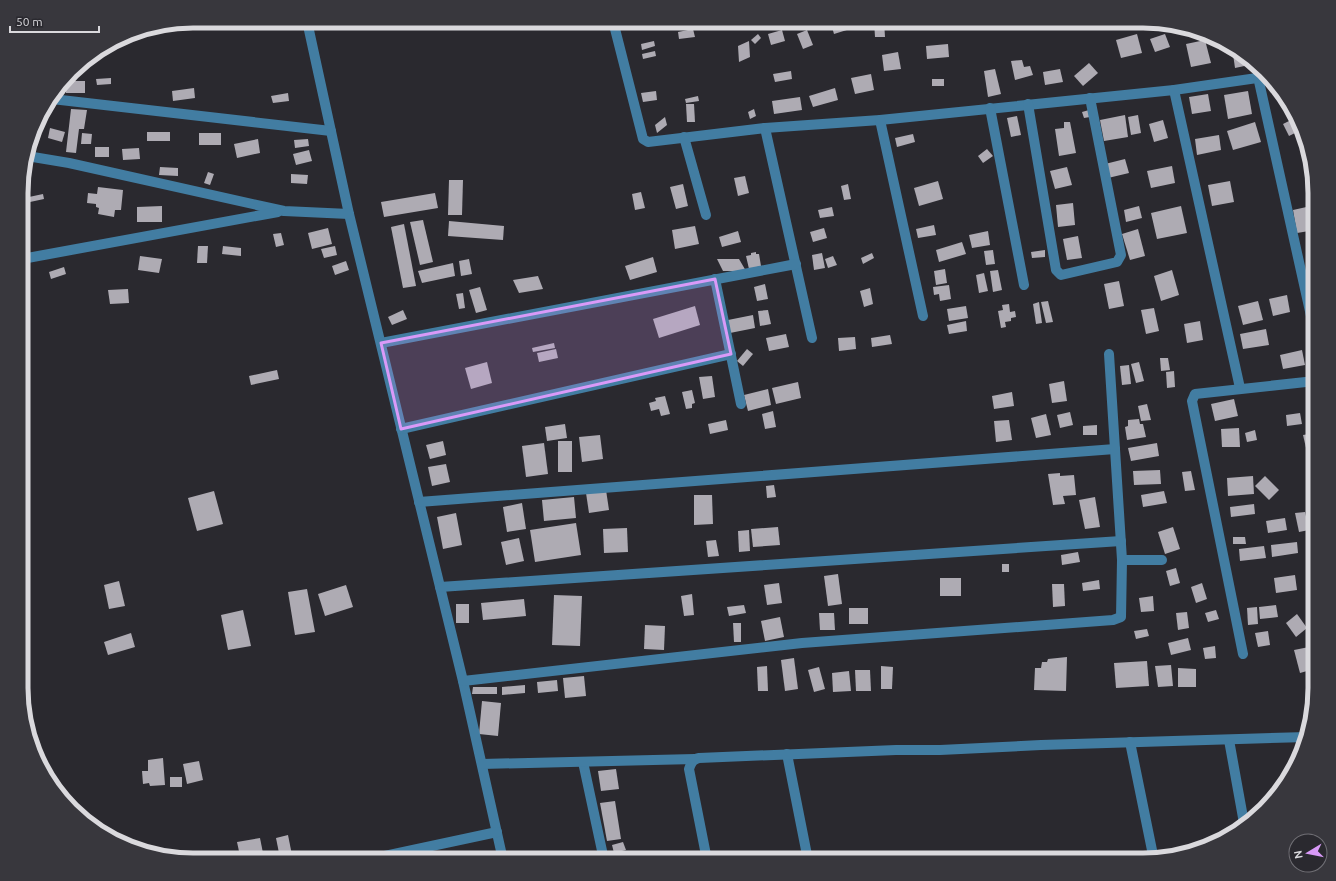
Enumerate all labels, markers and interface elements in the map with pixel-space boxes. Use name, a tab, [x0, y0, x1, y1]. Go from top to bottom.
scale bar	[10, 8, 99, 34]
text: 50 m	[16, 15, 43, 28]
north arrow	[1288, 833, 1328, 873]
text: N	[1292, 850, 1305, 860]

